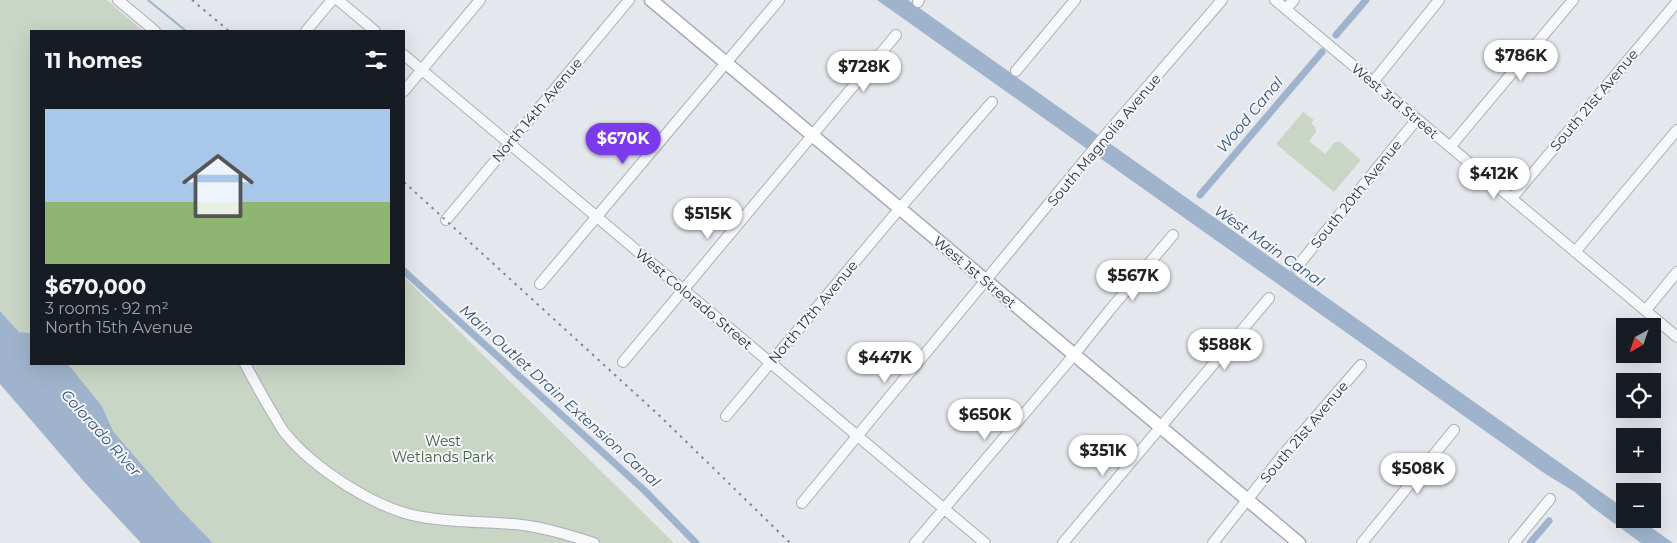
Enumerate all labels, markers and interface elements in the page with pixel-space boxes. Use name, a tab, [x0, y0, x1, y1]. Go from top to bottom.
pin: $786K	[1486, 39, 1556, 82]
street label: South 21st Avenue	[1546, 45, 1642, 155]
icon: filters	[362, 46, 390, 74]
text: $786K	[1495, 46, 1547, 65]
text: 11 homes	[45, 48, 142, 73]
pin: $728K	[829, 51, 899, 93]
street label: North 14th Avenue	[488, 54, 586, 166]
text: $728K	[838, 57, 890, 76]
street label: West 3rd Street	[1348, 59, 1442, 143]
street label: South Magnolia Avenue	[1043, 70, 1165, 210]
water label: Wood Canal	[1212, 73, 1287, 157]
pin: $670K	[588, 122, 658, 165]
text: $670K	[597, 129, 649, 148]
street label: South 20th Avenue	[1307, 136, 1405, 252]
icon: home	[173, 141, 263, 231]
pin: $412K	[1459, 158, 1529, 200]
text: $412K	[1470, 164, 1518, 183]
pin: $515K	[673, 198, 743, 240]
water label: West Main Canal	[1211, 201, 1328, 291]
text: $515K	[684, 204, 732, 223]
street label: West 1st Street	[930, 232, 1020, 312]
street label: West Colorado Street	[632, 245, 757, 354]
street label: North 17th Avenue	[764, 257, 862, 367]
pin: $567K	[1098, 260, 1168, 302]
text: $567K	[1107, 266, 1159, 285]
text: $670,000	[45, 274, 146, 299]
text: 3 rooms · 92 m²	[45, 299, 169, 318]
water label: Main Outlet Drain Extension Canal	[456, 300, 665, 491]
text: North 15th Avenue	[45, 318, 193, 337]
north arrow	[1616, 318, 1661, 362]
map controls	[1616, 318, 1661, 528]
pin: $588K	[1190, 328, 1260, 371]
text: $588K	[1199, 335, 1251, 354]
pin: $447K	[850, 342, 920, 384]
text: $447K	[858, 348, 912, 367]
button: locate	[1616, 373, 1661, 418]
street label: South 21st Avenue	[1256, 377, 1352, 487]
water label: Colorado River	[57, 385, 146, 481]
pin: $650K	[950, 398, 1020, 441]
text: $650K	[959, 405, 1011, 424]
button: +	[1616, 428, 1661, 473]
park label: West Wetlands Park	[392, 432, 495, 466]
pin: $351K	[1068, 434, 1138, 477]
text: $351K	[1079, 441, 1127, 460]
pin: $508K	[1383, 452, 1453, 495]
text: $508K	[1392, 459, 1445, 478]
button: −	[1616, 483, 1661, 528]

